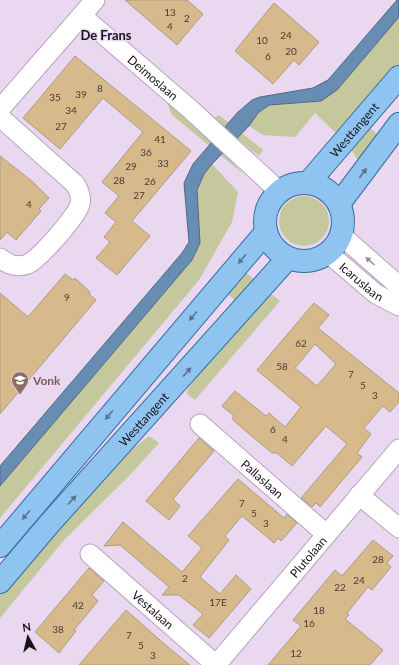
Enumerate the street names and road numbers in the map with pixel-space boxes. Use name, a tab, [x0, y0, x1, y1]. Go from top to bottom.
street label: Deimoslaan	[125, 52, 181, 103]
street label: Westtangent	[326, 99, 382, 160]
street label: Icaruslaan	[337, 259, 386, 304]
street label: Westtangent	[115, 388, 172, 449]
street label: Pallaslaan	[238, 456, 287, 501]
street label: Plutolaan	[286, 533, 329, 580]
street label: Vestalaan	[129, 587, 177, 632]

